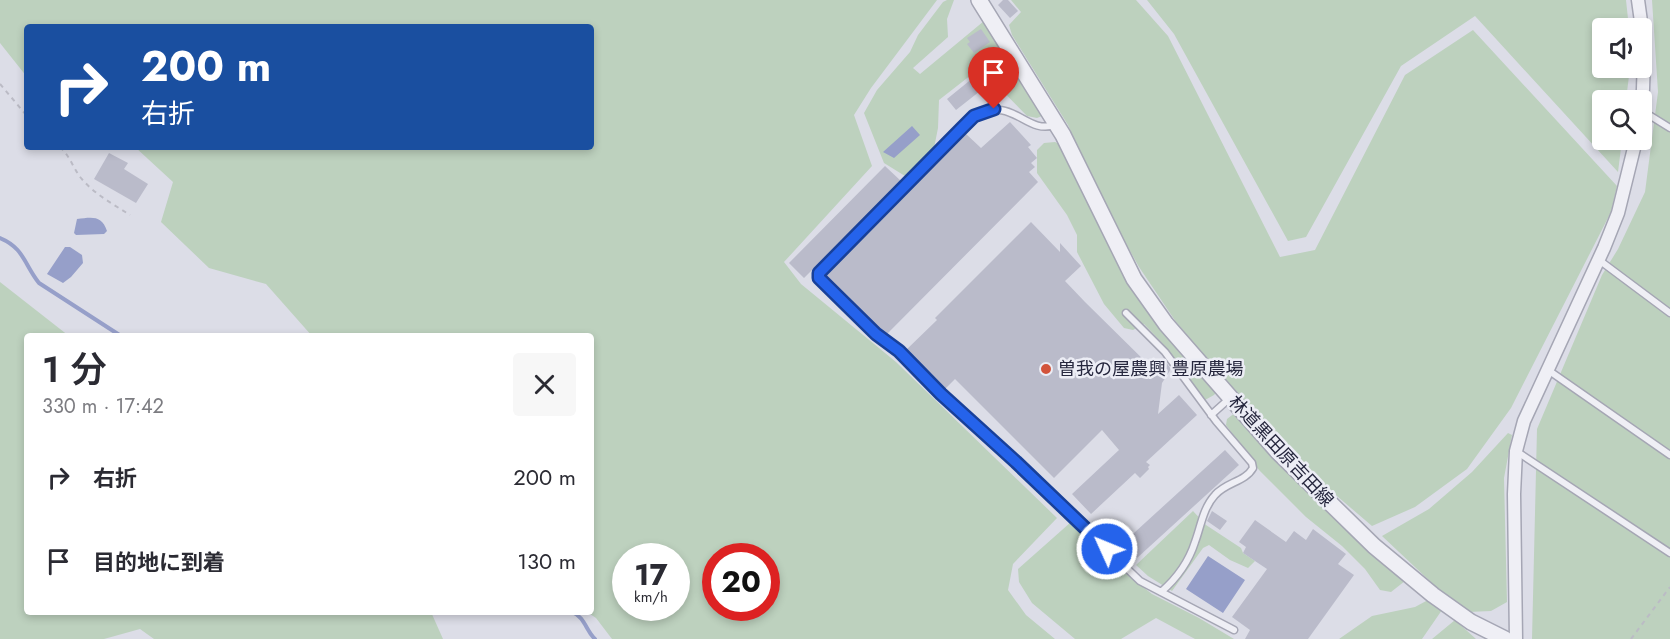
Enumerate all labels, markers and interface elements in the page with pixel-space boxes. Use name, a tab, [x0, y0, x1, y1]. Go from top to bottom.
map controls	[1592, 18, 1652, 150]
button: sound	[1592, 18, 1652, 78]
text: 200 m	[141, 36, 271, 97]
pin	[968, 47, 1019, 109]
icon: right	[42, 48, 120, 126]
icon: arrive	[977, 56, 1010, 89]
button: search	[1592, 90, 1652, 150]
text: 右折	[141, 94, 195, 133]
text: 1 分	[42, 343, 106, 395]
button: close	[513, 353, 576, 416]
place label: 曽我の屋農興 豊原農場	[1058, 356, 1243, 382]
marker: 曽我の屋農興 豊原農場	[1039, 362, 1053, 376]
street label: 林道黒田原吉田線	[1222, 389, 1340, 513]
text: 330 m · 17:42	[42, 392, 164, 421]
icon: right	[42, 461, 75, 494]
text: 200 m	[513, 461, 576, 493]
text: 右折	[93, 462, 137, 494]
position arrow	[1075, 517, 1139, 581]
speed limit sign: 20	[702, 543, 780, 621]
icon: arrive	[42, 545, 75, 578]
text: 130 m	[517, 545, 576, 577]
text: 目的地に到着	[93, 546, 225, 578]
text: 17	[634, 553, 668, 596]
text: km/h	[634, 586, 668, 608]

